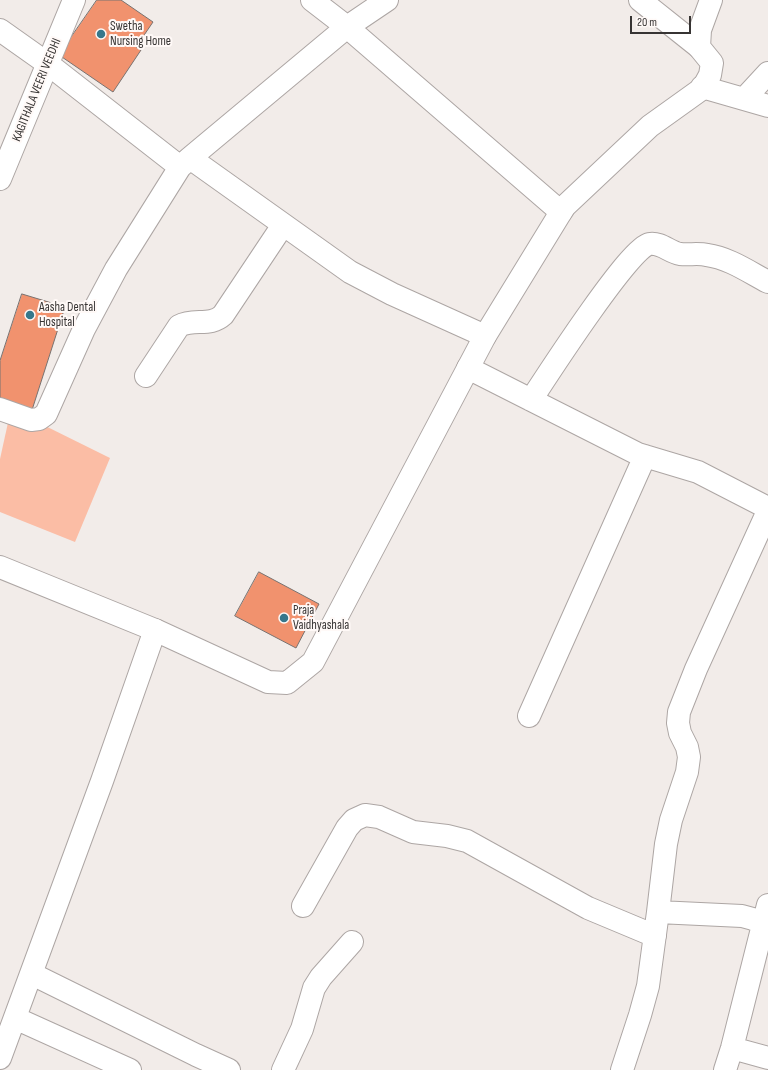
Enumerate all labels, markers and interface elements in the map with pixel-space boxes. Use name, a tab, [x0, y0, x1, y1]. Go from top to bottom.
scale bar	[632, 8, 693, 34]
text: 20 m	[637, 15, 657, 30]
place label: Swetha Nursing Home	[110, 19, 171, 50]
marker: Swetha Nursing Home	[95, 28, 107, 40]
street label: KAGITHALA VEERI VEEDHI	[9, 36, 65, 144]
place label: Aasha Dental Hospital	[39, 300, 96, 331]
marker: Aasha Dental Hospital	[24, 309, 36, 321]
place label: Praja Vaidhyashala	[293, 603, 349, 634]
marker: Praja Vaidhyashala	[278, 612, 290, 624]

